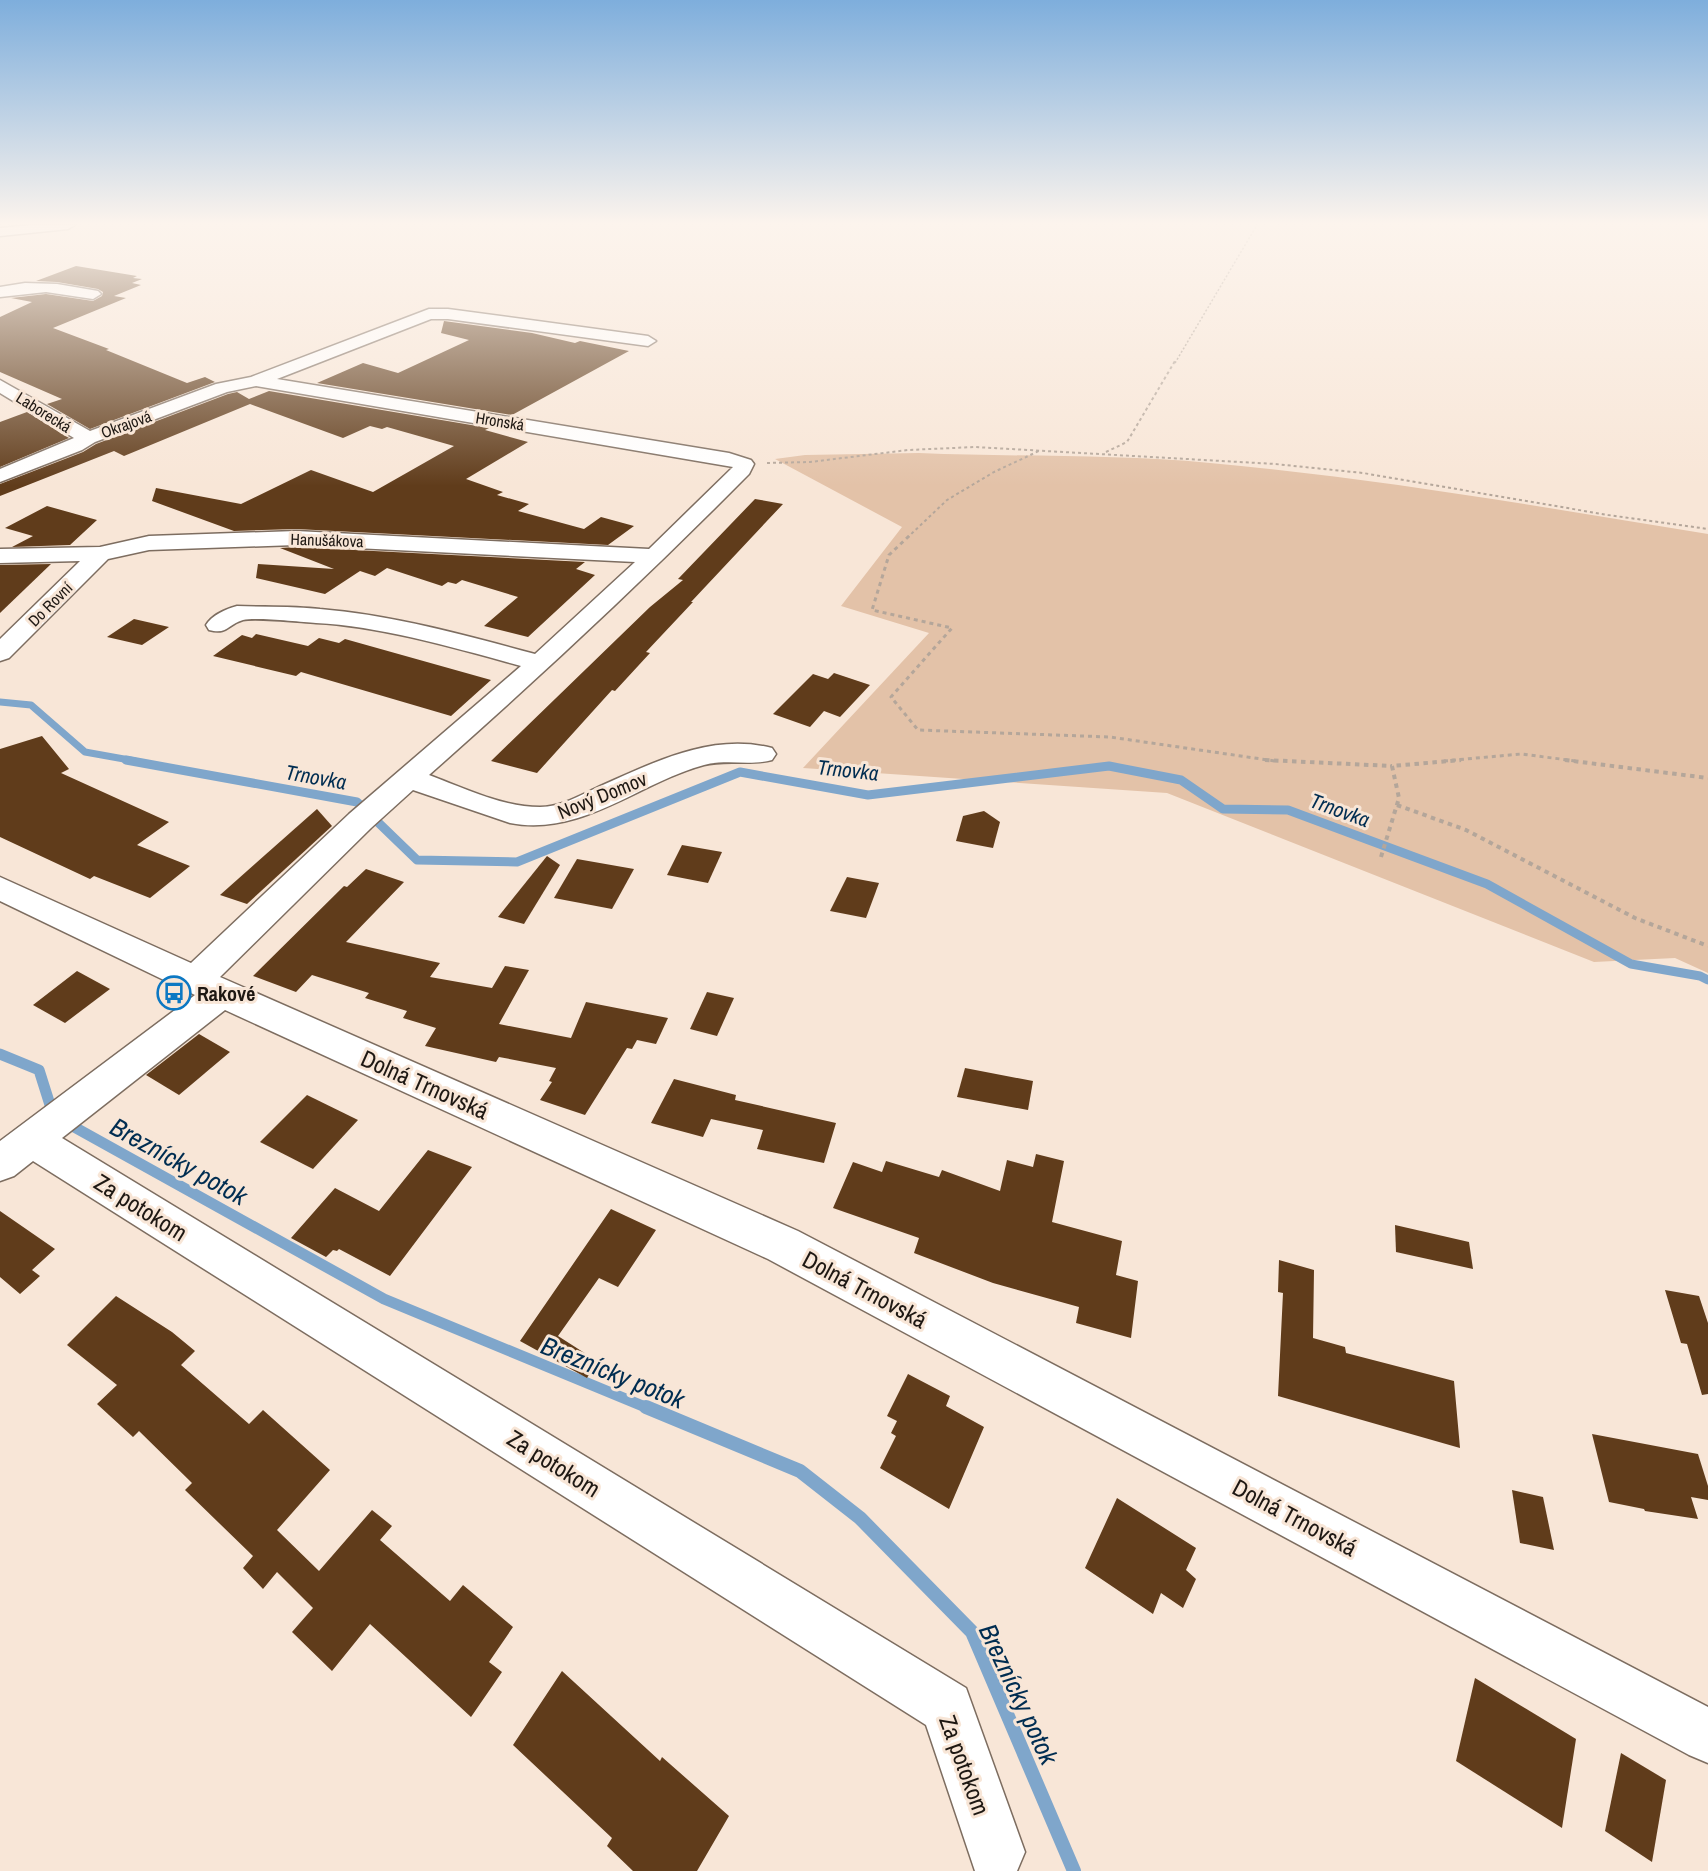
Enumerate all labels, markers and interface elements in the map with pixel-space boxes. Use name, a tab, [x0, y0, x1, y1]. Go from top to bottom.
street label: Laborecká	[12, 386, 76, 438]
street label: Okrajová	[98, 404, 155, 443]
street label: Hronská	[474, 406, 527, 436]
street label: Hanušákova	[290, 528, 365, 552]
street label: Do Rovní	[23, 577, 77, 631]
water label: Trnovka	[816, 752, 880, 788]
water label: Trnovka	[283, 757, 349, 797]
street label: Nový Domov	[553, 765, 651, 825]
water label: Trnovka	[1306, 786, 1374, 834]
bus stop icon: Rakové	[156, 975, 192, 1011]
place label: Rakové	[197, 980, 255, 1007]
street label: Dolná Trnovská	[356, 1042, 494, 1126]
water label: Breznícky potok	[104, 1109, 255, 1214]
street label: Za potokom	[88, 1166, 194, 1248]
street label: Dolná Trnovská	[797, 1243, 933, 1335]
water label: Breznícky potok	[536, 1327, 691, 1417]
street label: Za potokom	[501, 1422, 607, 1504]
street label: Dolná Trnovská	[1227, 1471, 1363, 1563]
water label: Breznícky potok	[971, 1618, 1067, 1771]
street label: Za potokom	[932, 1711, 998, 1819]

